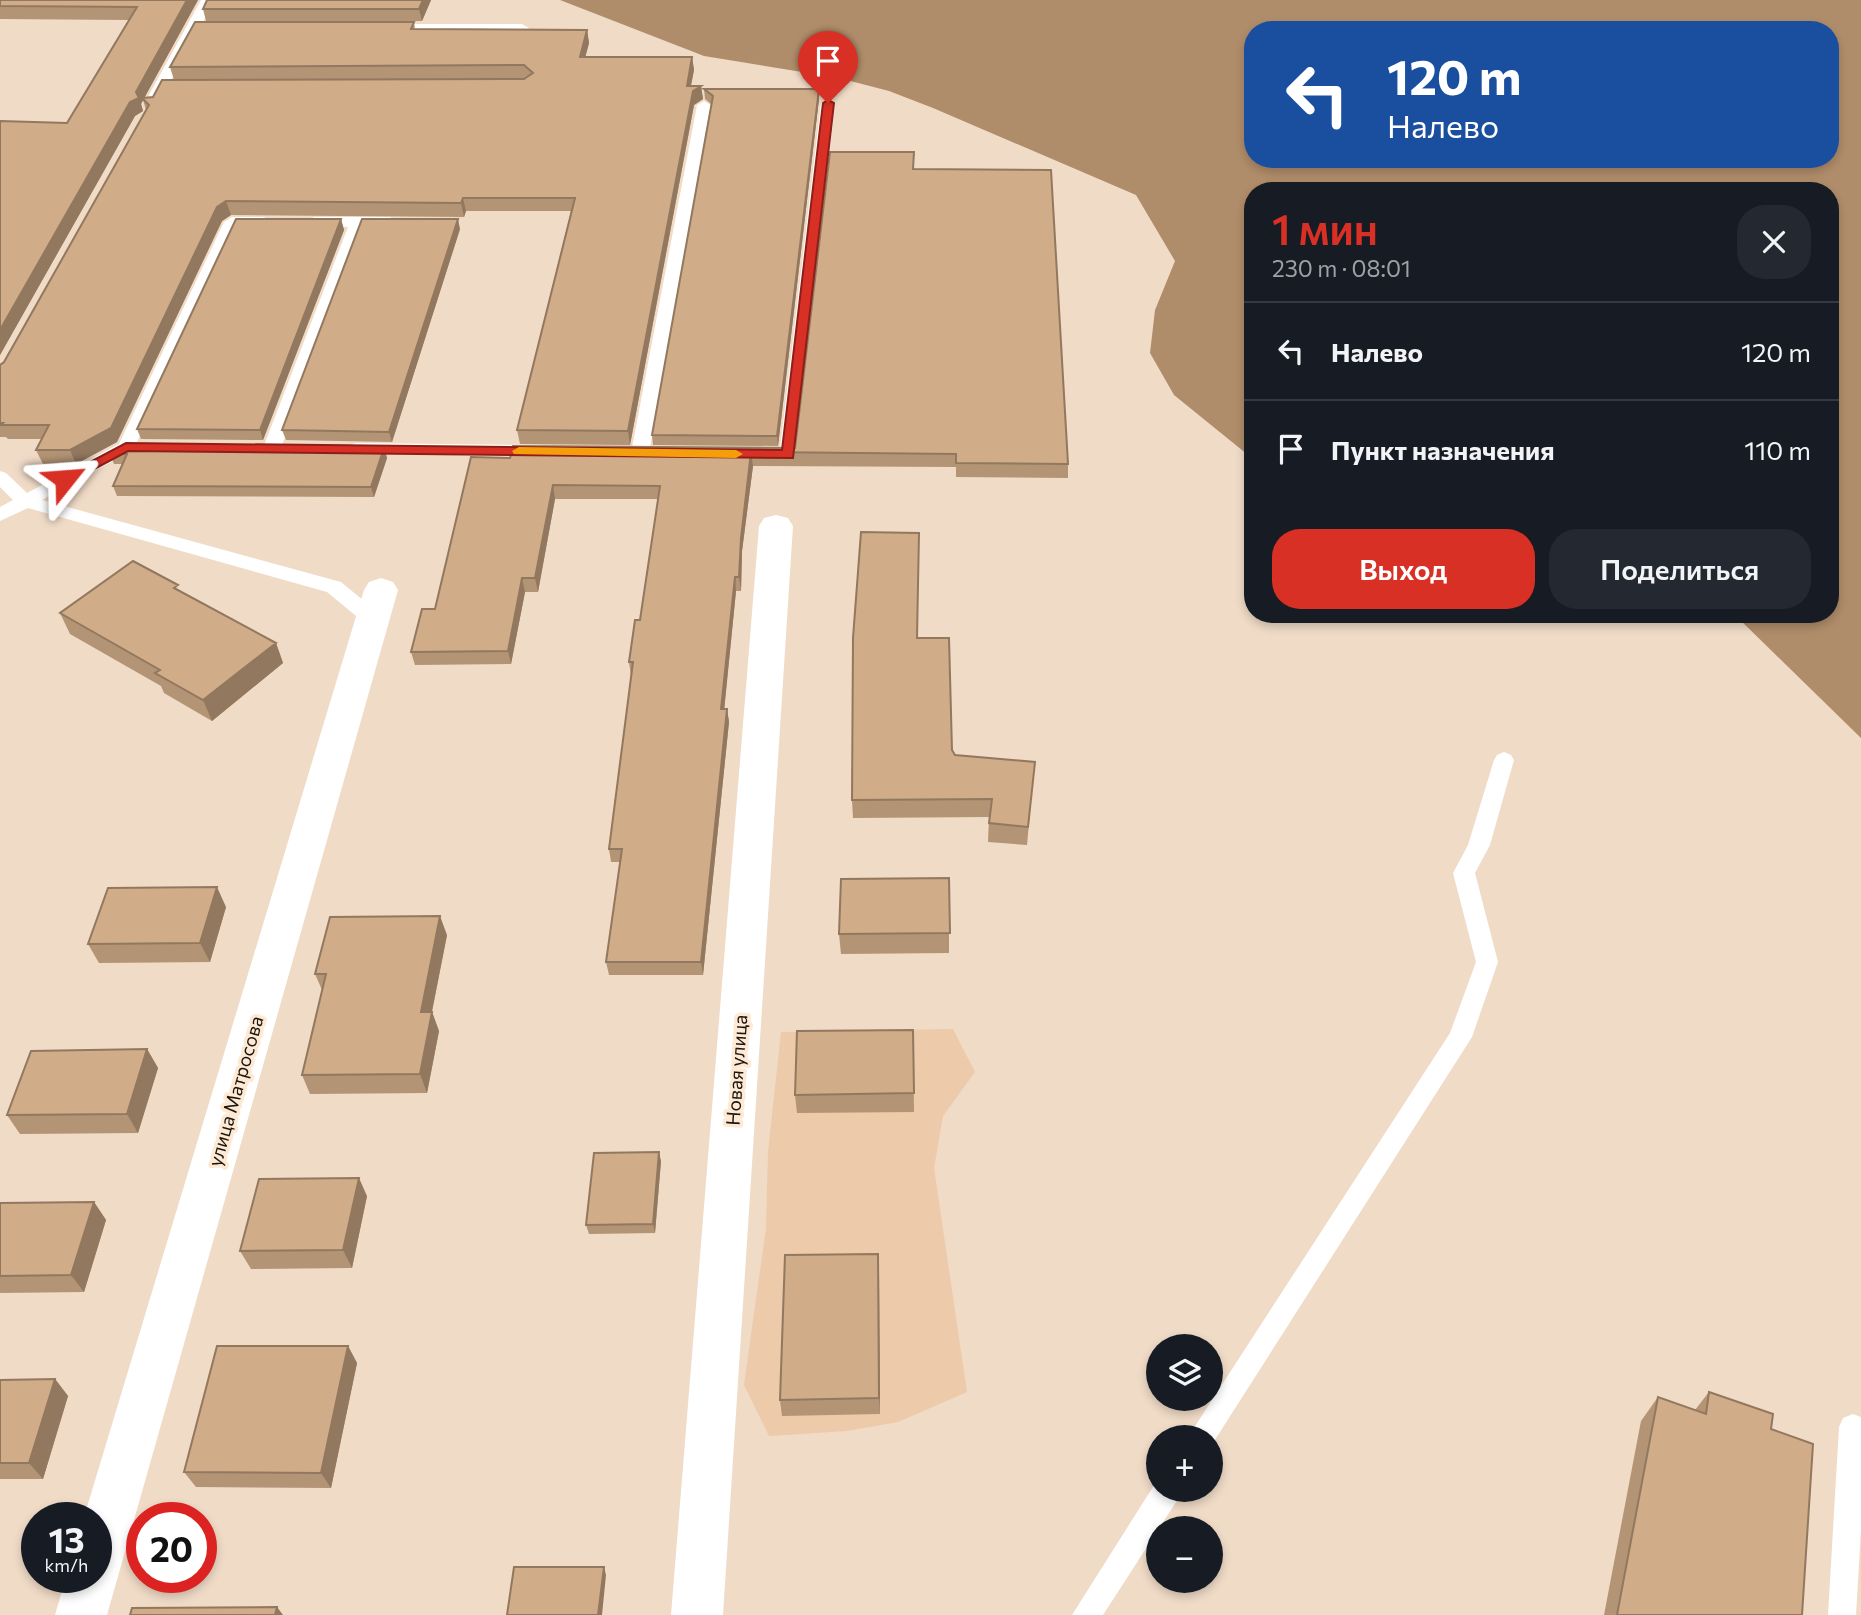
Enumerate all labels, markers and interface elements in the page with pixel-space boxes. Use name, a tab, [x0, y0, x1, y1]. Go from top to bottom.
pin	[798, 31, 858, 103]
icon: arrive	[809, 42, 847, 80]
text: 120 m	[1387, 45, 1521, 105]
icon: left	[1272, 49, 1363, 140]
text: Налево	[1387, 105, 1499, 145]
text: 1 мин	[1272, 202, 1378, 254]
button: close	[1737, 205, 1811, 279]
text: 230 m · 08:01	[1272, 254, 1411, 282]
icon: left	[1272, 332, 1310, 370]
text: Налево	[1331, 336, 1423, 367]
text: 120 m	[1741, 336, 1811, 367]
icon: arrive	[1272, 430, 1310, 468]
text: Пункт назначения	[1331, 434, 1555, 465]
text: 110 m	[1744, 434, 1811, 465]
position arrow	[28, 442, 102, 516]
button: Выход	[1272, 529, 1535, 609]
button: Поделиться	[1549, 529, 1811, 609]
street label: улица Матросова	[203, 1013, 267, 1169]
street label: Новая улица	[721, 1014, 751, 1126]
map controls	[1146, 1334, 1223, 1593]
button: layers	[1146, 1334, 1223, 1411]
button: +	[1146, 1425, 1223, 1502]
speed limit sign: 20	[126, 1502, 217, 1593]
button: −	[1146, 1516, 1223, 1593]
text: 13	[48, 1517, 85, 1560]
text: km/h	[45, 1554, 88, 1576]

